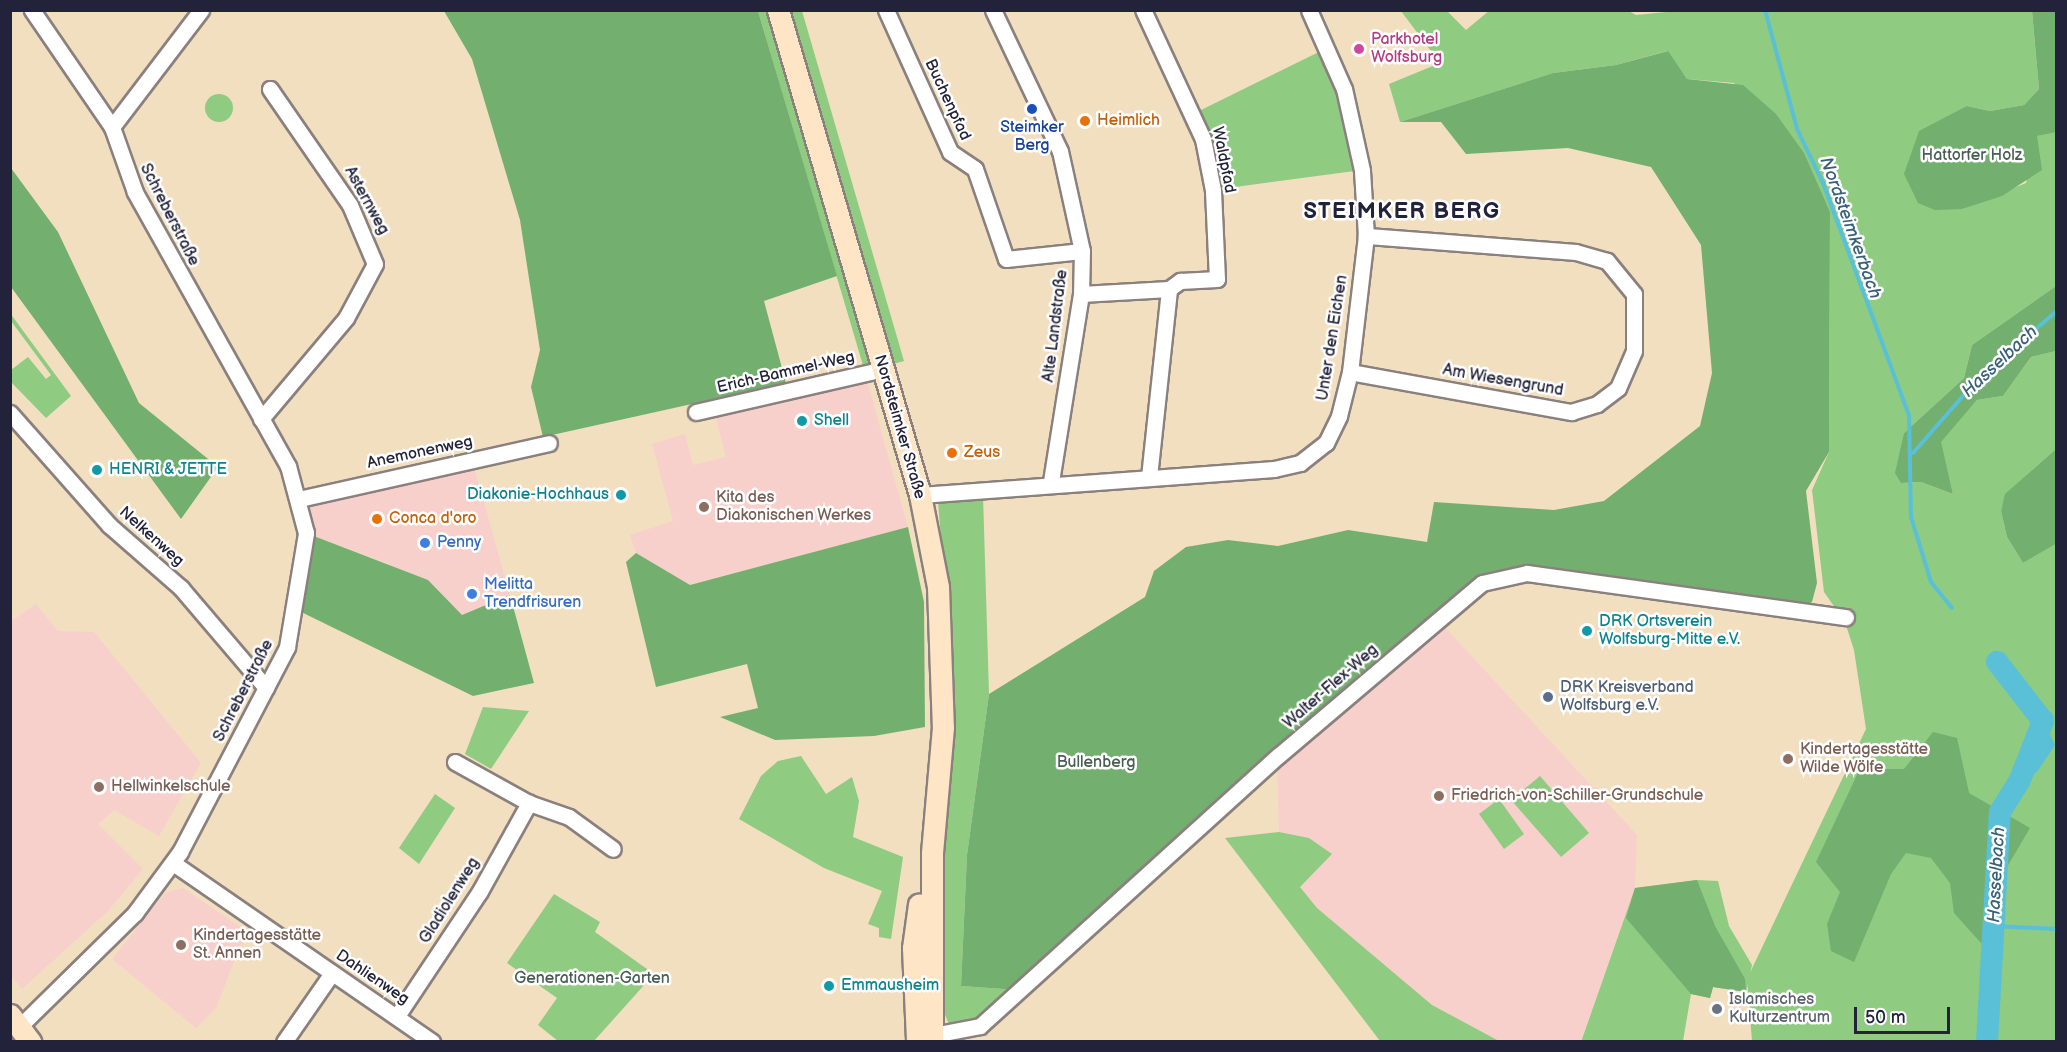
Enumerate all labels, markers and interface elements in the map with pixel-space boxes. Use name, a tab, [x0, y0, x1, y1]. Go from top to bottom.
place label: Parkhotel Wolfsburg	[1371, 30, 1442, 68]
marker: Parkhotel Wolfsburg	[1352, 42, 1366, 56]
street label: Buchenpfad	[920, 56, 974, 144]
marker: Steimker Berg	[1025, 102, 1039, 116]
place label: Heimlich	[1097, 111, 1160, 131]
marker: Heimlich	[1078, 114, 1092, 128]
place label: Steimker Berg	[1000, 118, 1064, 156]
street label: Waldpfad	[1207, 125, 1239, 195]
park label: Hattorfer Holz	[1922, 146, 2022, 166]
water label: Nordsteimkerbach	[1814, 154, 1886, 302]
street label: Schreberstraße	[135, 161, 203, 269]
street label: Asternweg	[339, 164, 393, 238]
district label: STEIMKER BERG	[1303, 199, 1501, 225]
street label: Alte Landstraße	[1040, 269, 1072, 383]
street label: Unter den Eichen	[1314, 274, 1352, 402]
water label: Hasselbach	[1958, 322, 2042, 402]
street label: Erich-Bammel-Weg	[715, 348, 857, 398]
street label: Nordsteimker Straße	[869, 353, 929, 501]
street label: Am Wiesengrund	[1441, 361, 1565, 401]
place label: Shell	[814, 411, 849, 431]
marker: Shell	[795, 414, 809, 428]
street label: Anemonenweg	[365, 432, 475, 474]
place label: Zeus	[964, 443, 1000, 463]
marker: Zeus	[945, 446, 959, 460]
place label: HENRI & JETTE	[109, 460, 228, 480]
marker: HENRI & JETTE	[90, 463, 104, 477]
place label: Diakonie-Hochhaus	[467, 485, 609, 505]
marker: Diakonie-Hochhaus	[614, 488, 628, 502]
place label: Kita des Diakonischen Werkes	[716, 488, 872, 526]
marker: Kita des Diakonischen Werkes	[697, 500, 711, 514]
street label: Nelkenweg	[115, 503, 187, 571]
place label: Conca d'oro	[389, 509, 477, 529]
marker: Conca d'oro	[370, 512, 384, 526]
place label: Penny	[437, 533, 481, 553]
marker: Penny	[418, 536, 432, 550]
place label: Melitta Trendfrisuren	[484, 575, 581, 613]
marker: Melitta Trendfrisuren	[465, 587, 479, 601]
place label: DRK Ortsverein Wolfsburg-Mitte e.V.	[1599, 612, 1740, 650]
marker: DRK Ortsverein Wolfsburg-Mitte e.V.	[1580, 624, 1594, 638]
street label: Schreberstraße	[210, 637, 278, 745]
street label: Walter-Flex-Weg	[1280, 641, 1382, 733]
place label: DRK Kreisverband Wolfsburg e.V.	[1560, 678, 1694, 716]
marker: DRK Kreisverband Wolfsburg e.V.	[1541, 690, 1555, 704]
place label: Kindertagesstätte Wilde Wölfe	[1800, 740, 1928, 778]
marker: Kindertagesstätte Wilde Wölfe	[1781, 752, 1795, 766]
park label: Bullenberg	[1057, 753, 1135, 773]
place label: Hellwinkelschule	[111, 777, 231, 797]
marker: Hellwinkelschule	[92, 780, 106, 794]
place label: Friedrich-von-Schiller-Grundschule	[1451, 786, 1703, 806]
marker: Friedrich-von-Schiller-Grundschule	[1432, 789, 1446, 803]
water label: Hasselbach	[1984, 827, 2010, 923]
street label: Gladiolenweg	[416, 854, 484, 948]
place label: Kindertagesstätte St. Annen	[193, 926, 321, 964]
marker: Kindertagesstätte St. Annen	[174, 938, 188, 952]
street label: Dahlienweg	[332, 946, 412, 1010]
park label: Generationen-Garten	[514, 969, 670, 989]
place label: Emmausheim	[841, 976, 939, 996]
marker: Emmausheim	[822, 979, 836, 993]
place label: Islamisches Kulturzentrum	[1729, 990, 1830, 1028]
scale bar	[1857, 995, 1953, 1033]
marker: Islamisches Kulturzentrum	[1710, 1002, 1724, 1016]
text: 50 m	[1865, 1007, 1906, 1028]

